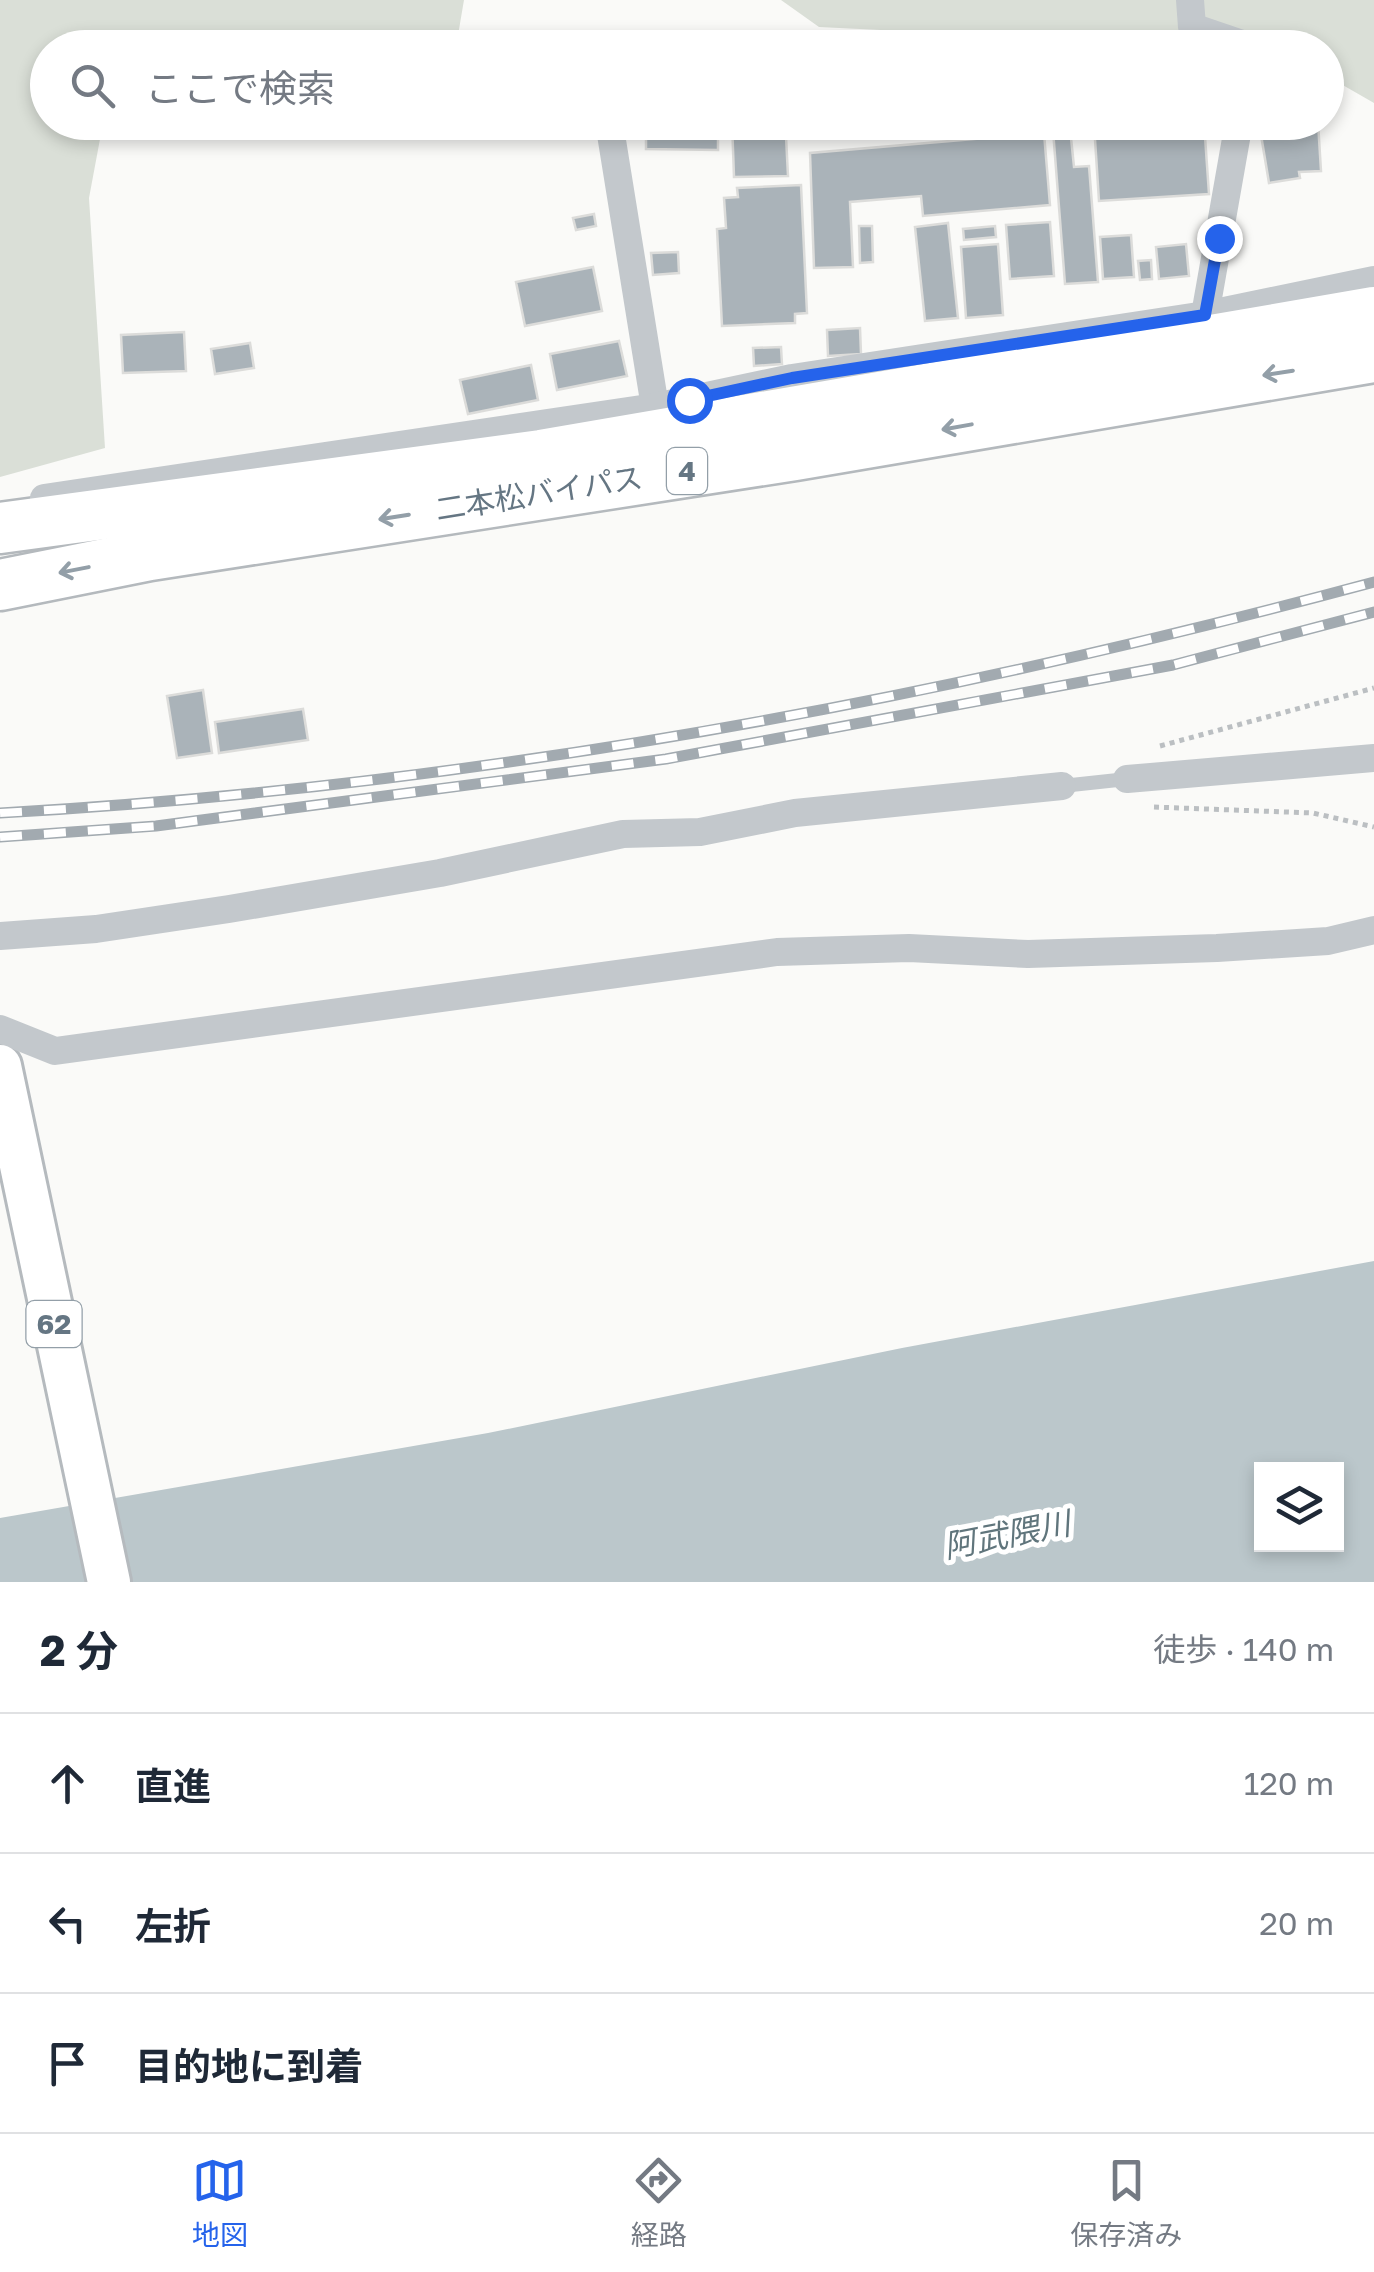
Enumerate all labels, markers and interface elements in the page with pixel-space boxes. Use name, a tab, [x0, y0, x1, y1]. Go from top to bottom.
search box	[30, 30, 1344, 140]
icon: search	[65, 58, 120, 113]
text: ここで検索	[145, 65, 335, 110]
route end	[1197, 216, 1243, 262]
one-way arrow	[1262, 364, 1295, 383]
route start	[667, 378, 713, 424]
one-way arrow	[942, 418, 974, 437]
road number: 4	[667, 448, 707, 494]
street label: 二本松バイパス	[433, 459, 645, 527]
one-way arrow	[379, 508, 411, 526]
one-way arrow	[59, 562, 91, 581]
road number: 62	[27, 1301, 82, 1347]
map controls	[1254, 1462, 1344, 1552]
button: layers	[1254, 1462, 1344, 1552]
water label: 阿武隈川	[940, 1503, 1076, 1565]
text: 2 分	[40, 1625, 118, 1675]
text: 徒歩 · 140 m	[1153, 1630, 1334, 1668]
icon: ahead	[40, 1756, 95, 1811]
text: 直進	[135, 1763, 211, 1808]
text: 120 m	[1244, 1764, 1334, 1802]
icon: left	[40, 1896, 95, 1951]
text: 左折	[135, 1903, 211, 1948]
text: 20 m	[1259, 1904, 1334, 1942]
icon: arrive	[40, 2036, 95, 2091]
text: 目的地に到着	[135, 2043, 363, 2088]
tab: 地図	[192, 2153, 248, 2253]
tab: 経路	[631, 2153, 687, 2253]
tab: 保存済み	[1070, 2153, 1182, 2253]

